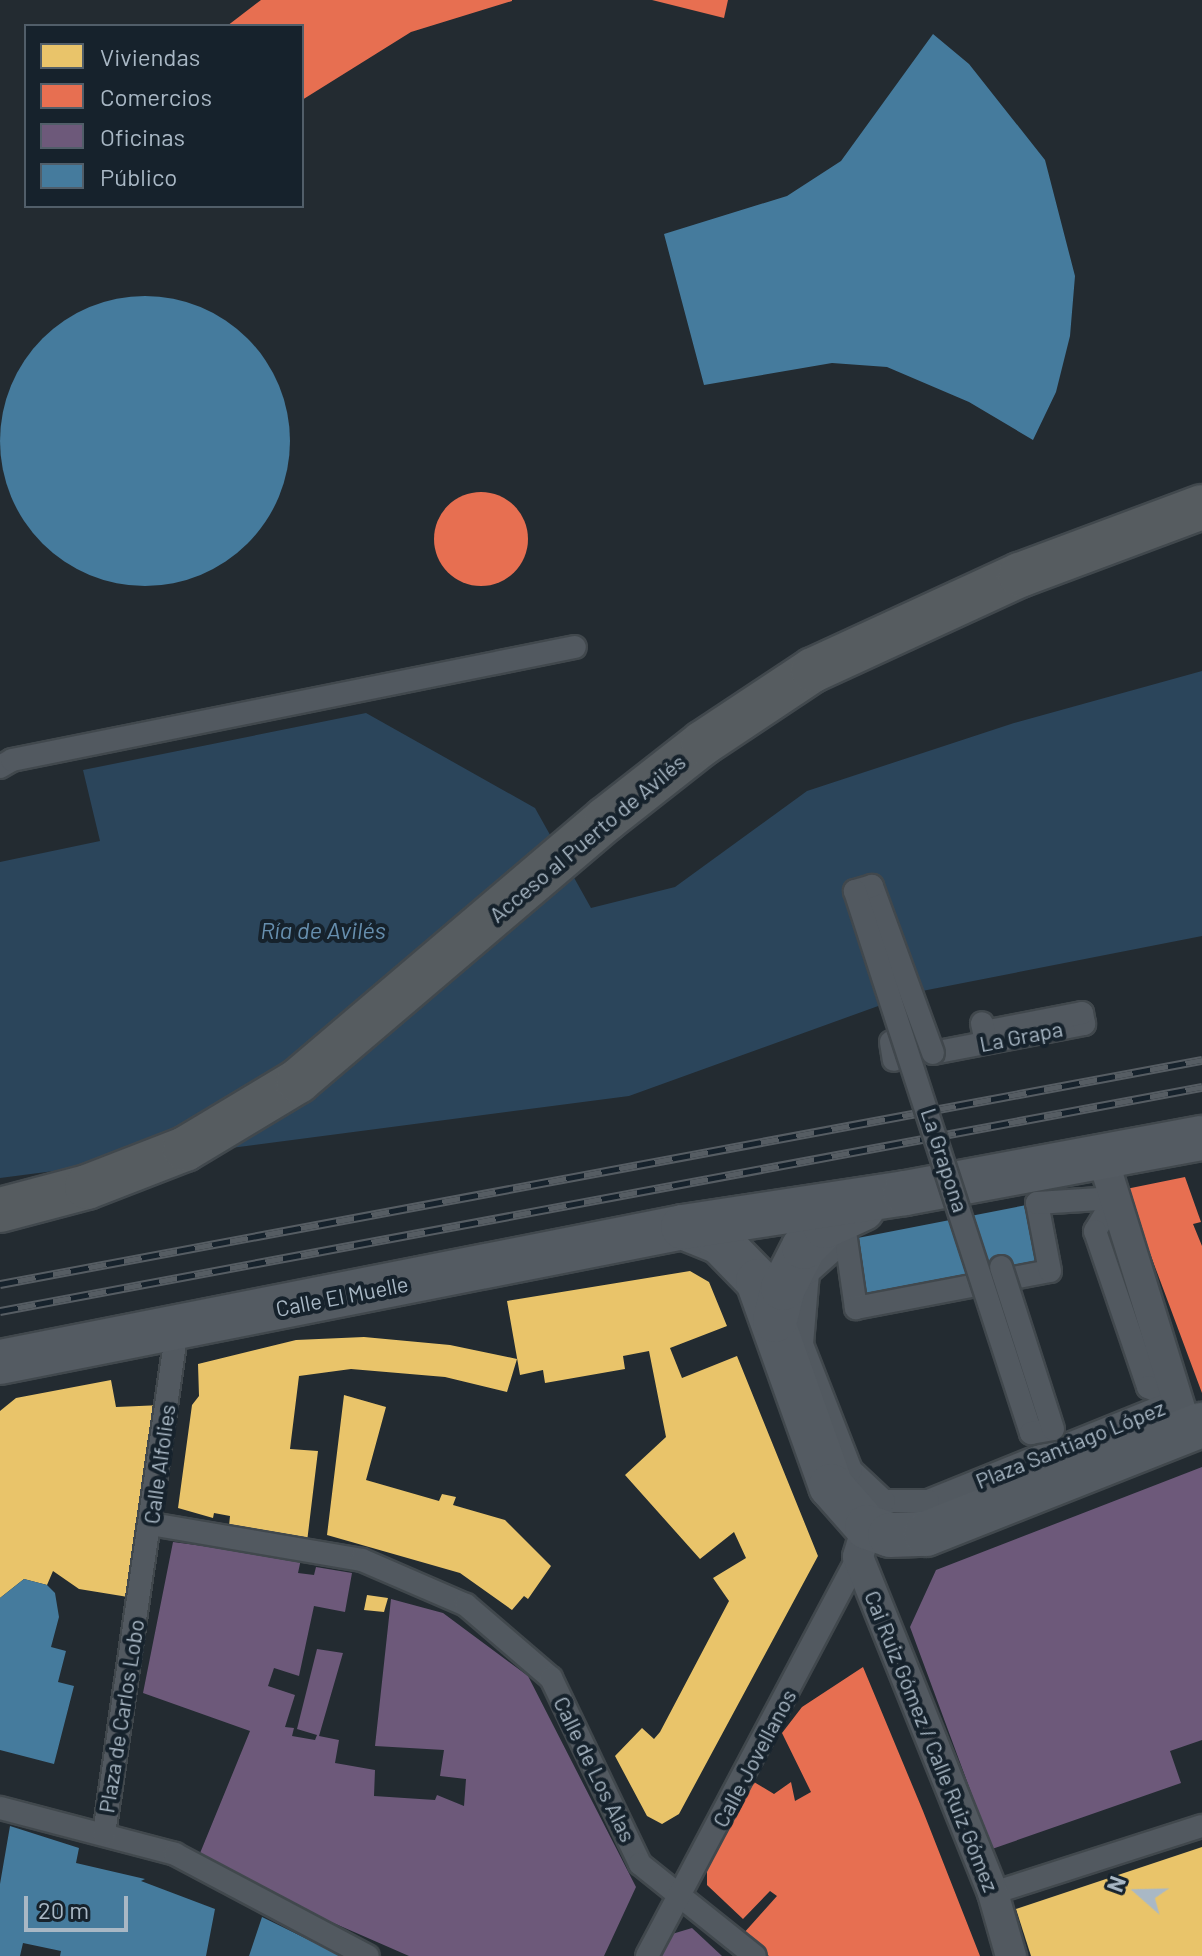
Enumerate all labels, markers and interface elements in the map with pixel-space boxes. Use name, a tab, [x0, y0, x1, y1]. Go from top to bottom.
legend	[24, 24, 304, 208]
text: Viviendas	[100, 42, 200, 71]
text: Comercios	[100, 82, 212, 111]
text: Oficinas	[100, 122, 185, 151]
text: Público	[100, 162, 177, 191]
street label: Acceso al Puerto de Avilés	[484, 748, 690, 928]
water label: Ría de Avilés	[260, 916, 386, 944]
street label: La Grapa	[977, 1015, 1065, 1057]
street label: La Grapona	[916, 1105, 974, 1215]
street label: Calle El Muelle	[273, 1270, 411, 1322]
street label: Plaza Santiago López	[972, 1394, 1168, 1494]
street label: Calle Alfolies	[138, 1402, 180, 1526]
street label: Cai Ruiz Gómez / Calle Ruiz Gómez	[859, 1587, 1005, 1895]
street label: Plaza de Carlos Lobo	[93, 1617, 149, 1815]
street label: Calle Jovellanos	[707, 1685, 801, 1831]
street label: Calle de Los Alas	[548, 1692, 642, 1846]
north arrow	[1098, 1852, 1178, 1932]
text: N	[1101, 1872, 1130, 1895]
scale bar	[28, 1880, 132, 1930]
text: 20 m	[38, 1895, 89, 1924]

